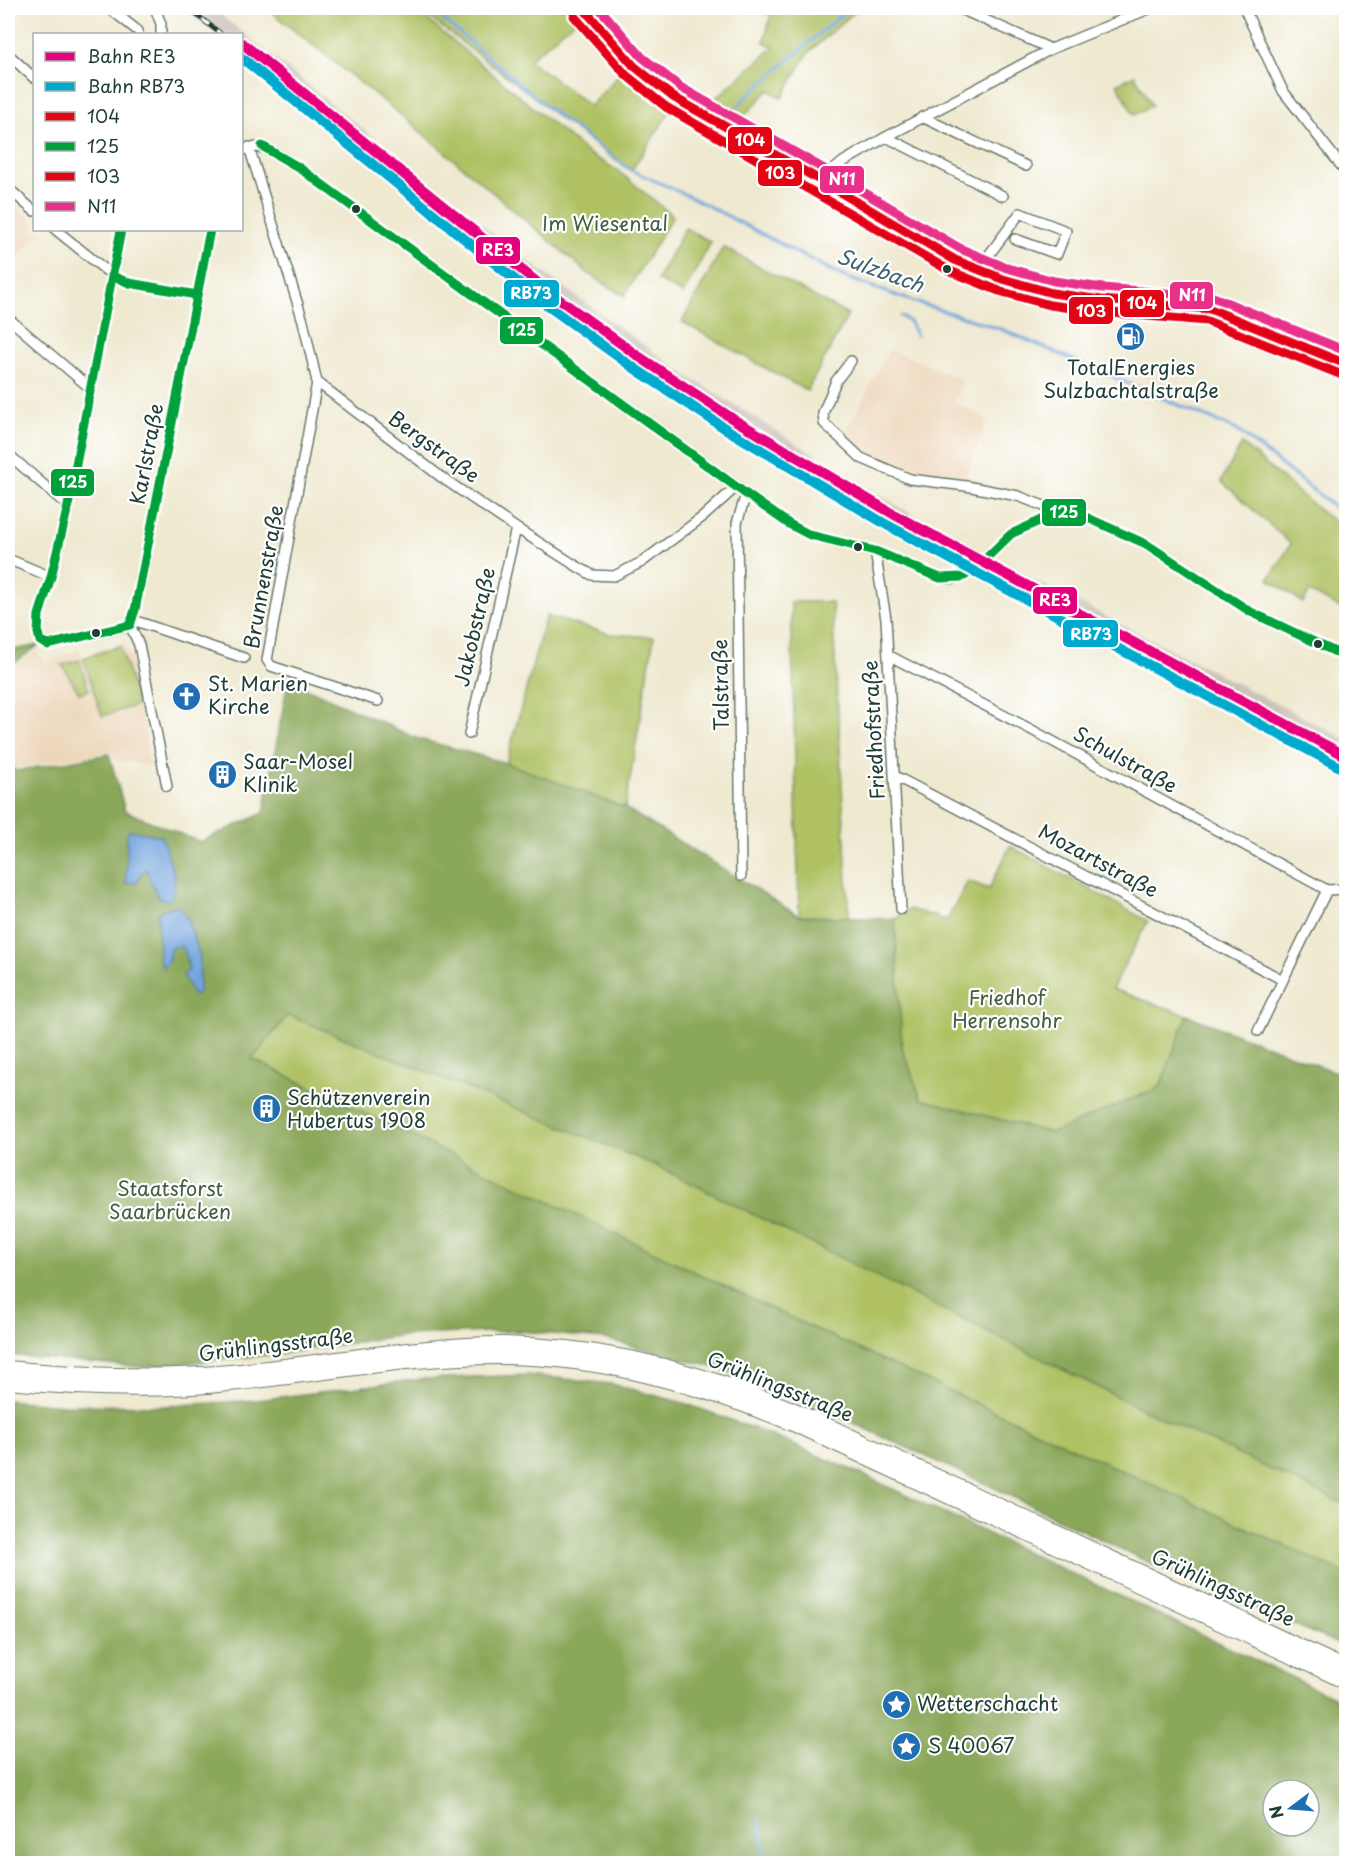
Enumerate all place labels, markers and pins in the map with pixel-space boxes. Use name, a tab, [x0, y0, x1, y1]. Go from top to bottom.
unlabelled marker	[350, 203, 362, 215]
unlabelled marker	[941, 263, 953, 275]
fuel station icon: TotalEnergies Sulzbachtalstraße	[1115, 321, 1147, 353]
place label: TotalEnergies Sulzbachtalstraße	[1043, 352, 1219, 405]
unlabelled marker	[852, 541, 864, 553]
unlabelled marker	[90, 627, 102, 639]
unlabelled marker	[1312, 638, 1324, 650]
place label: St. Marien Kirche	[208, 668, 308, 721]
church icon: St. Marien Kirche	[171, 680, 203, 712]
place label: Saar-Mosel Klinik	[243, 746, 353, 799]
building icon: Saar-Mosel Klinik	[206, 758, 238, 790]
place label: Schützenverein Hubertus 1908	[287, 1082, 431, 1135]
building icon: Schützenverein Hubertus 1908	[250, 1093, 282, 1125]
place icon: Wetterschacht	[880, 1688, 912, 1720]
place label: Wetterschacht	[917, 1688, 1058, 1718]
place icon: S 40067	[891, 1730, 923, 1762]
place label: S 40067	[928, 1730, 1014, 1760]

